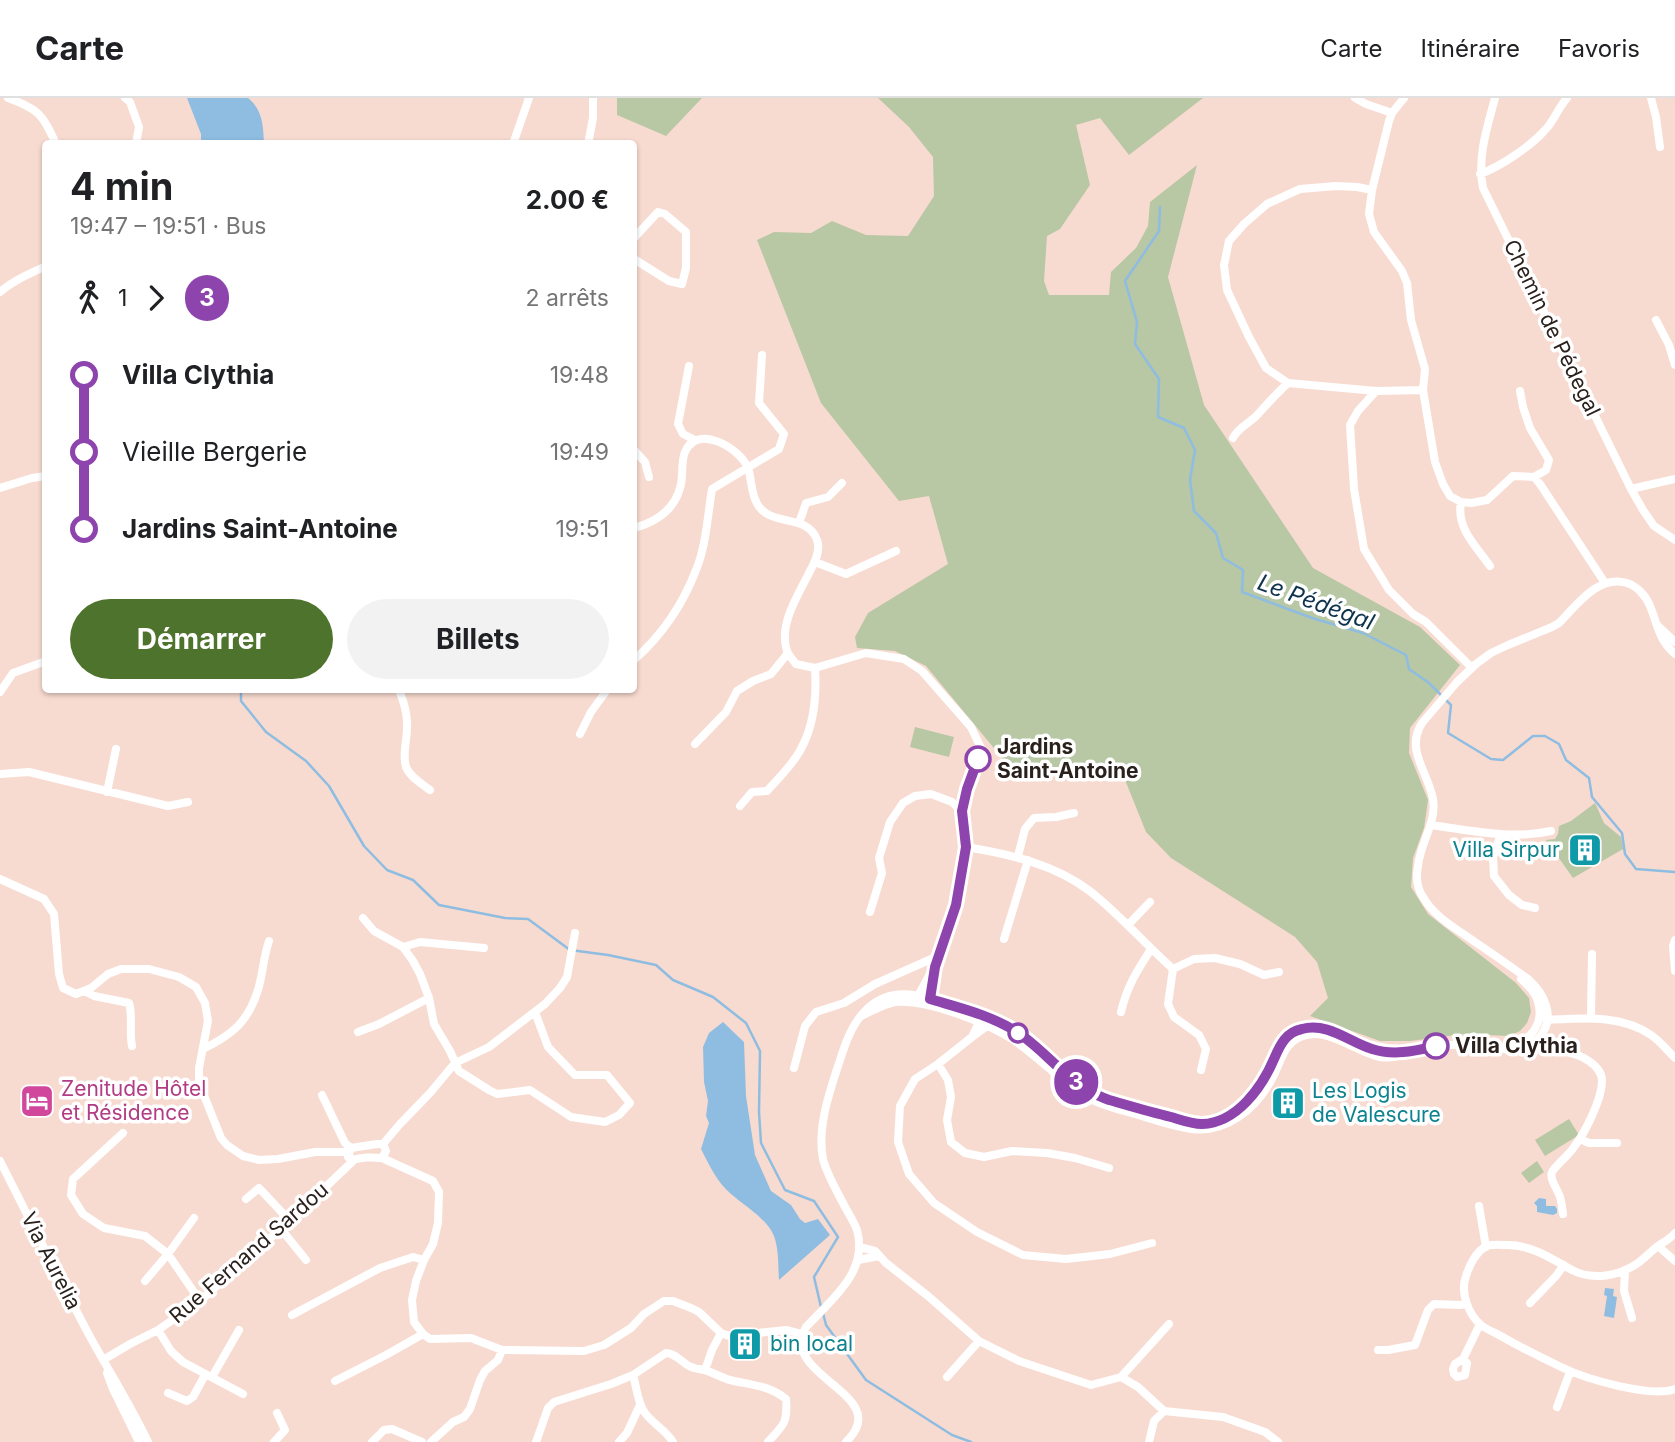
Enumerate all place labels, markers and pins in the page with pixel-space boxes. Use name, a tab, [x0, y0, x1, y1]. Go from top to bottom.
place label: Jardins Saint-Antoine	[997, 734, 1139, 783]
marker: Jardins Saint-Antoine	[965, 746, 991, 772]
building icon: Villa Sirpur	[1566, 831, 1604, 869]
place label: Villa Sirpur	[1453, 837, 1560, 862]
unlabelled marker	[1008, 1023, 1028, 1043]
marker: Villa Clythia	[1423, 1033, 1449, 1059]
place label: Villa Clythia	[1455, 1033, 1578, 1058]
place label: Zenitude Hôtel et Résidence	[61, 1076, 206, 1125]
place label: Les Logis de Valescure	[1312, 1078, 1441, 1127]
hotel icon: Zenitude Hôtel et Résidence	[18, 1082, 56, 1120]
building icon: Les Logis de Valescure	[1269, 1084, 1307, 1122]
building icon: bin local	[726, 1325, 764, 1363]
place label: bin local	[770, 1331, 853, 1356]

